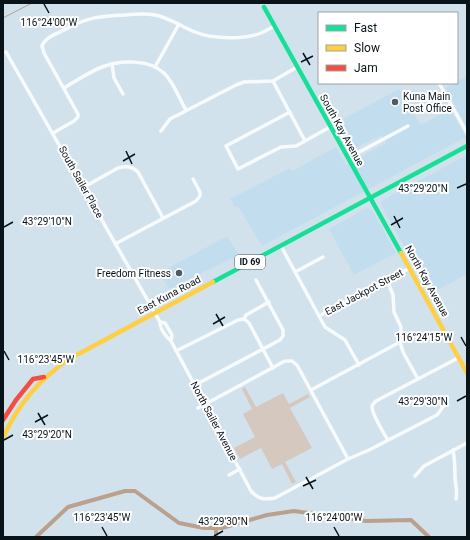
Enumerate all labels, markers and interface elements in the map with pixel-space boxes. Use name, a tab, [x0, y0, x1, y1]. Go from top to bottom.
legend	[318, 12, 458, 84]
text: 116°24'00"W	[21, 17, 78, 28]
text: Fast	[354, 21, 377, 35]
text: Slow	[354, 41, 380, 55]
text: Jam	[354, 61, 378, 75]
place label: Kuna Main Post Office	[403, 91, 452, 114]
street label: South Kay Avenue	[318, 92, 366, 168]
marker: Kuna Main Post Office	[390, 97, 400, 107]
street label: South Sailer Place	[57, 144, 105, 220]
text: 43°29'20"N	[398, 183, 448, 194]
text: 43°29'10"N	[22, 216, 72, 227]
street label: North Kay Avenue	[403, 244, 451, 318]
road number: ID 69	[235, 255, 265, 269]
street label: East Jackpot Street	[323, 267, 405, 317]
place label: Freedom Fitness	[97, 268, 171, 279]
marker: Freedom Fitness	[174, 268, 184, 278]
street label: East Kuna Road	[135, 274, 203, 316]
text: 116°24'15"W	[396, 332, 453, 343]
text: 116°23'45"W	[18, 354, 75, 365]
street label: North Sailer Avenue	[189, 380, 239, 462]
text: 43°29'30"N	[398, 396, 448, 407]
text: 43°29'20"N	[22, 429, 72, 440]
text: 116°23'45"W	[74, 512, 131, 523]
text: 116°24'00"W	[306, 512, 363, 523]
text: 43°29'30"N	[198, 516, 248, 527]

